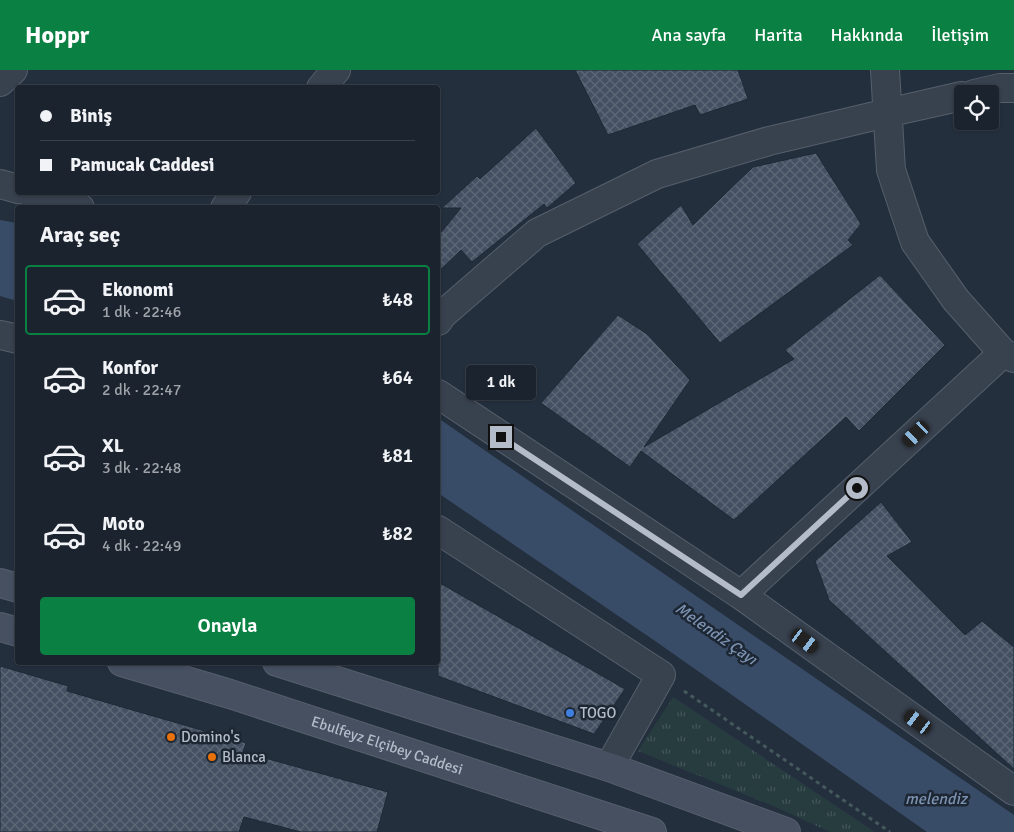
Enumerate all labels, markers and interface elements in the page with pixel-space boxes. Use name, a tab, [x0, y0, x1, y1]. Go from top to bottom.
text: Hoppr	[25, 20, 89, 50]
text: Ana sayfa	[652, 24, 726, 46]
text: Harita	[754, 24, 803, 46]
text: Hakkında	[831, 24, 903, 46]
text: İletişim	[931, 24, 989, 46]
map controls	[954, 85, 999, 130]
button: locate	[954, 85, 999, 130]
text: Biniş	[70, 104, 112, 128]
text: Pamucak Caddesi	[70, 153, 214, 177]
text: Araç seç	[40, 221, 120, 248]
icon: car	[42, 278, 87, 323]
text: Ekonomi	[102, 278, 174, 302]
text: ₺48	[382, 288, 413, 312]
text: 1 dk · 22:46	[102, 302, 181, 322]
icon: car	[42, 356, 87, 401]
text: Konfor	[102, 356, 158, 380]
callout: 1 dk	[466, 364, 536, 400]
text: ₺64	[382, 366, 413, 390]
text: 1 dk	[487, 372, 515, 392]
text: 2 dk · 22:47	[102, 380, 181, 400]
car	[899, 418, 932, 450]
route end	[490, 426, 512, 448]
icon: car	[42, 434, 87, 479]
text: XL	[102, 434, 124, 458]
text: ₺81	[382, 444, 413, 468]
text: 3 dk · 22:48	[102, 458, 181, 478]
route start	[846, 477, 868, 499]
icon: car	[42, 512, 87, 557]
text: Moto	[102, 512, 145, 536]
text: ₺82	[382, 522, 413, 546]
text: 4 dk · 22:49	[102, 536, 181, 556]
button: Onayla	[40, 597, 415, 655]
water label: Melendiz Çayı	[671, 599, 761, 670]
car	[788, 626, 821, 656]
place label: TOGO	[580, 704, 616, 722]
marker: TOGO	[564, 707, 576, 719]
car	[901, 707, 934, 737]
street label: Ebulfeyz Elçibey Caddesi	[309, 712, 465, 779]
place label: Domino's	[181, 728, 241, 746]
marker: Domino's	[165, 731, 177, 743]
place label: Blanca	[222, 748, 266, 766]
marker: Blanca	[206, 751, 218, 763]
water label: melendiz	[905, 789, 969, 809]

